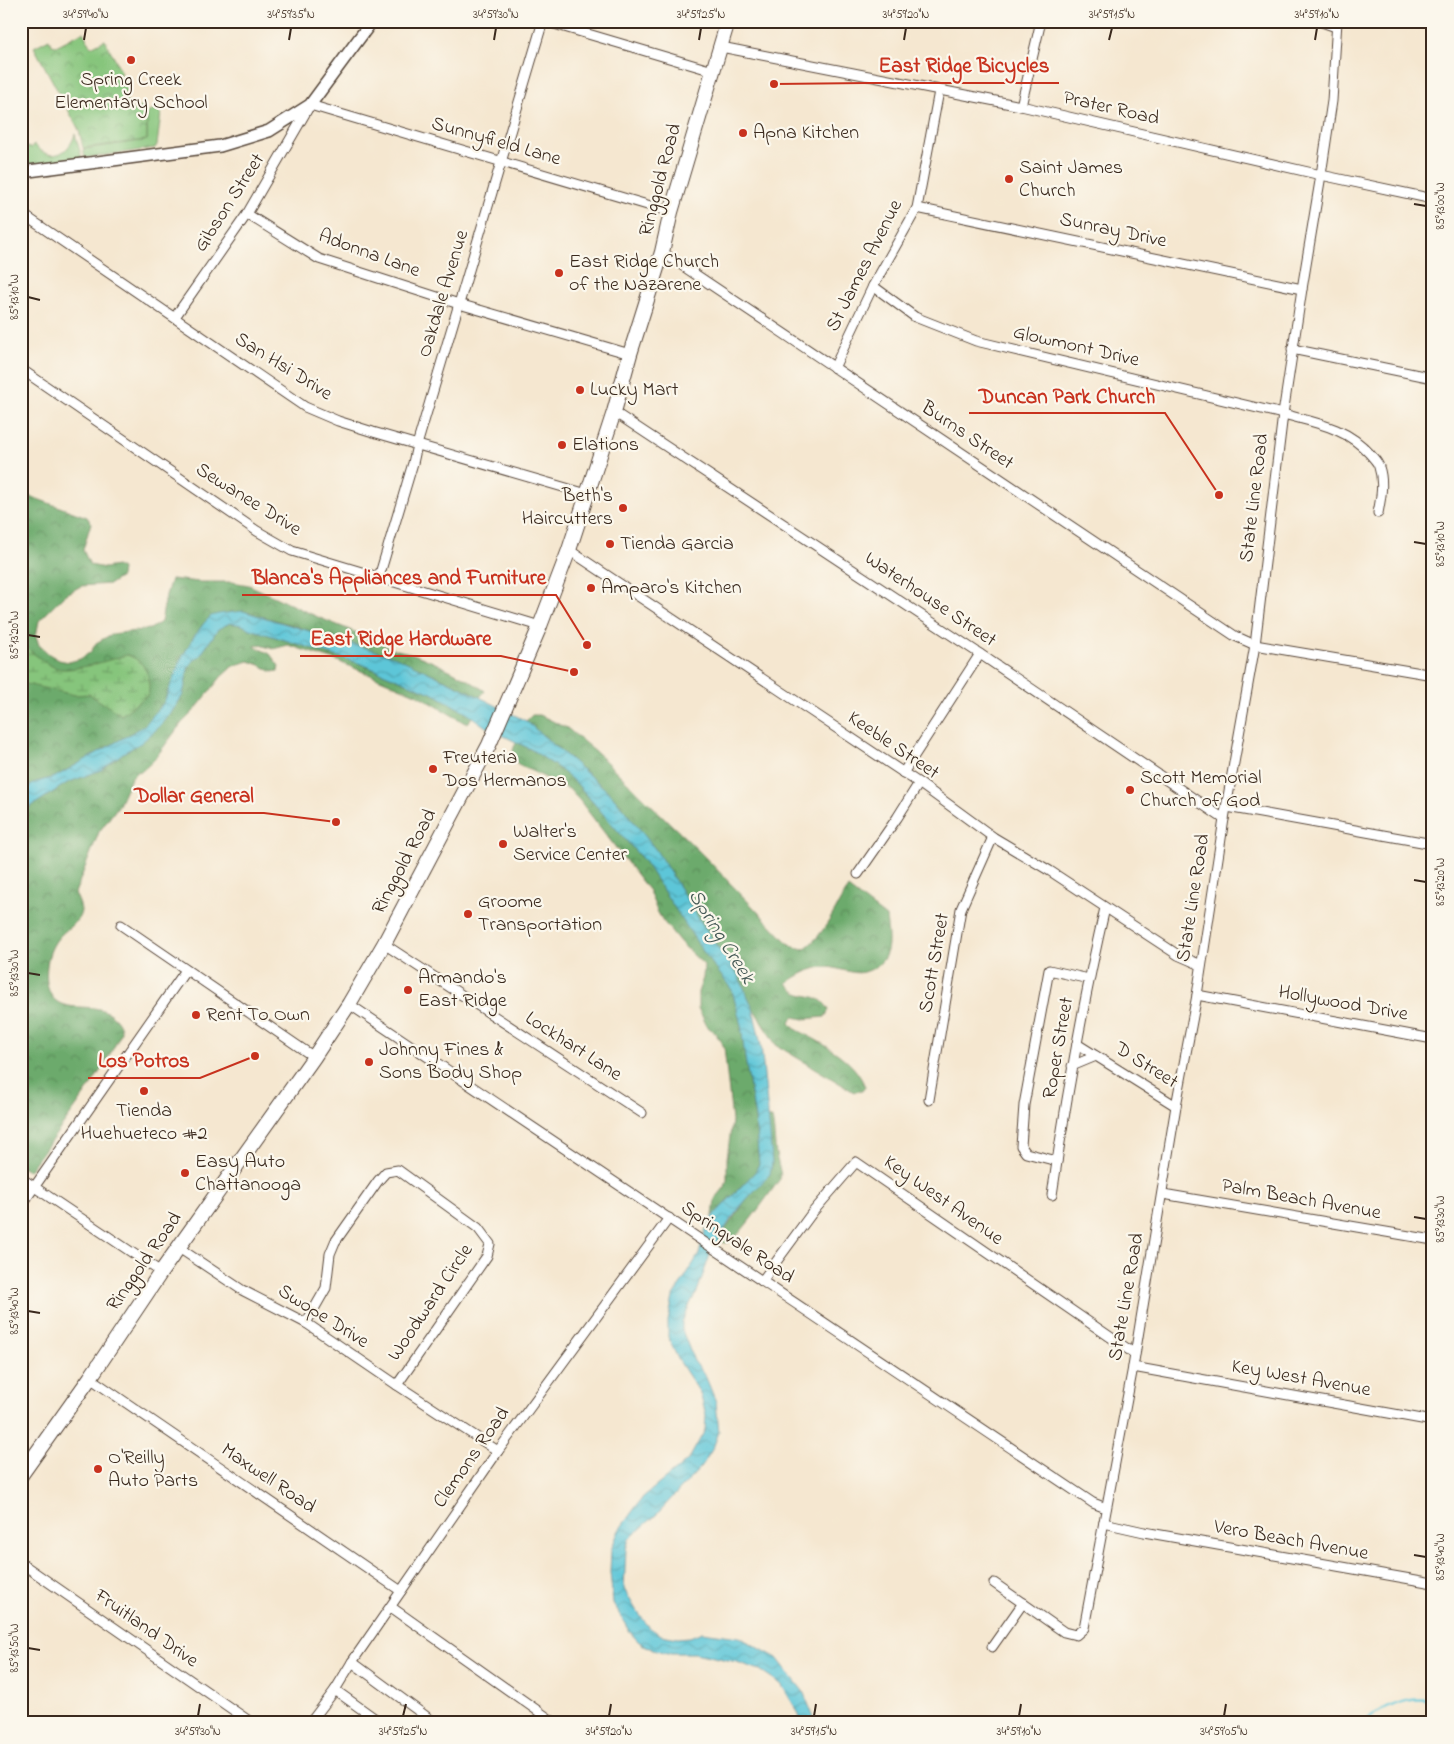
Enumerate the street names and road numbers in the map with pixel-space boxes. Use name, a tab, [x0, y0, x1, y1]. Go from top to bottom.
street label: Prater Road	[1060, 84, 1162, 134]
street label: Sunnyfield Lane	[428, 110, 564, 174]
street label: Ringgold Road	[632, 121, 691, 240]
street label: Gibson Street	[187, 148, 273, 258]
street label: St James Avenue	[819, 195, 911, 337]
street label: Sunray Drive	[1057, 205, 1169, 257]
street label: Adonna Lane	[314, 222, 424, 286]
street label: Oakdale Avenue	[411, 227, 477, 361]
street label: Glowmont Drive	[1010, 318, 1142, 376]
street label: San Hsi Drive	[228, 325, 338, 409]
street label: Burns Street	[914, 394, 1019, 478]
street label: State Line Road	[1233, 432, 1277, 564]
street label: Sewanee Drive	[189, 456, 307, 544]
street label: Waterhouse Street	[858, 545, 1002, 655]
street label: Keeble Street	[841, 705, 945, 788]
street label: Ringgold Road	[365, 804, 446, 920]
street label: State Line Road	[1170, 832, 1218, 964]
street label: Scott Street	[912, 910, 958, 1015]
street label: Hollywood Drive	[1276, 978, 1410, 1030]
street label: Roper Street	[1036, 995, 1082, 1101]
street label: Lockhart Lane	[519, 1005, 627, 1089]
street label: D Street	[1108, 1035, 1184, 1097]
street label: Key West Avenue	[877, 1149, 1009, 1253]
street label: Palm Beach Avenue	[1219, 1172, 1383, 1228]
street label: Springvale Road	[674, 1194, 800, 1293]
street label: Ringgold Road	[100, 1206, 191, 1318]
street label: State Line Road	[1101, 1231, 1153, 1363]
street label: Woodward Circle	[381, 1239, 481, 1367]
street label: Swope Drive	[272, 1277, 374, 1357]
street label: Key West Avenue	[1229, 1352, 1373, 1406]
street label: Clemons Road	[426, 1401, 518, 1515]
street label: Maxwell Road	[215, 1436, 321, 1522]
street label: Vero Beach Avenue	[1210, 1513, 1371, 1569]
street label: Fruitland Drive	[87, 1582, 204, 1676]

